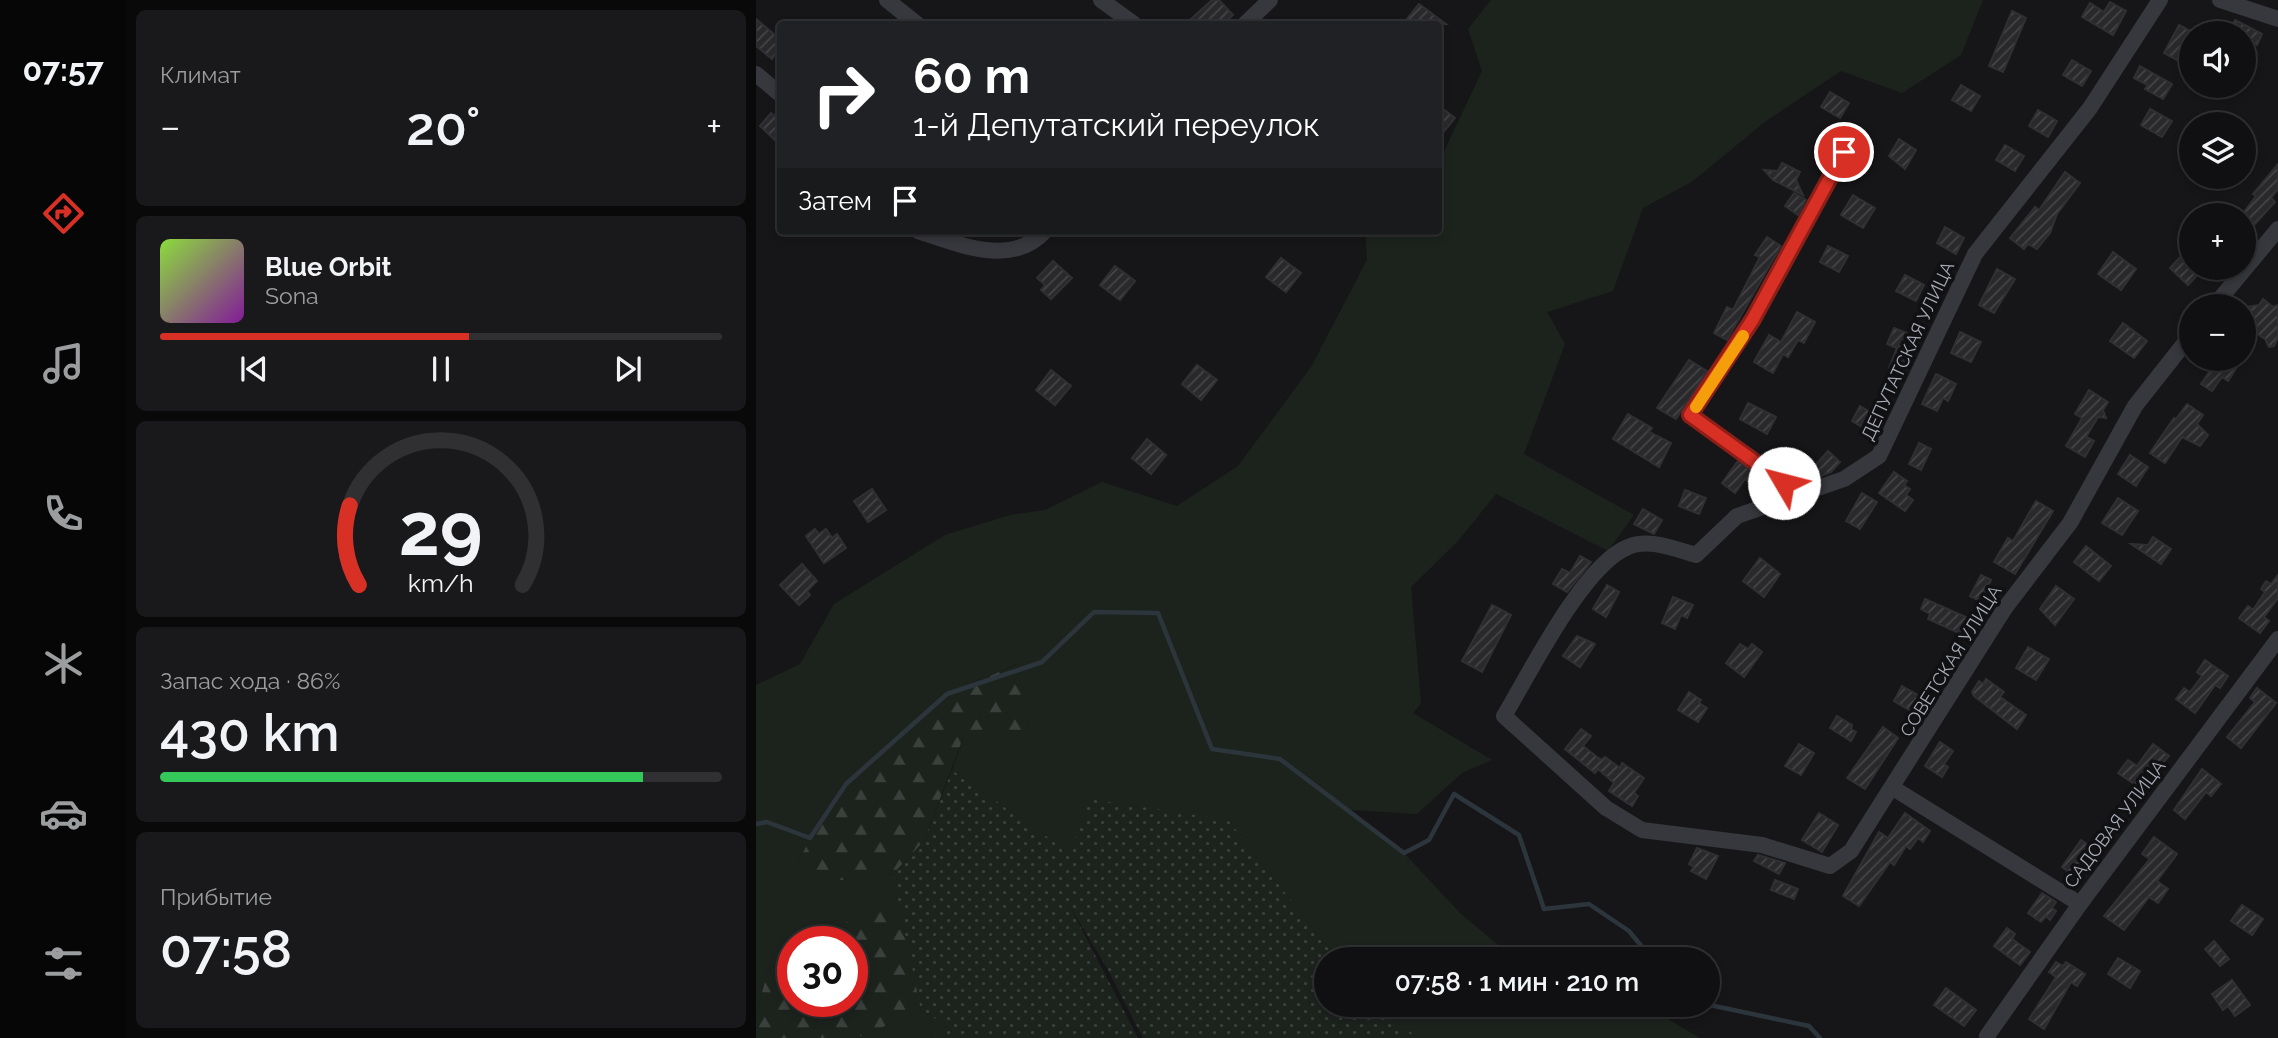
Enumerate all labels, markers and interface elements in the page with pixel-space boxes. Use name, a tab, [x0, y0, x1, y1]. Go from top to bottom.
map controls	[2179, 21, 2256, 371]
button: sound	[2179, 21, 2256, 98]
text: 60 m	[913, 47, 1030, 104]
icon: right	[798, 49, 889, 140]
text: 07:57	[22, 51, 104, 88]
text: Климат	[160, 61, 241, 88]
text: 20°	[406, 96, 480, 157]
text: −	[160, 104, 180, 149]
text: +	[706, 104, 722, 149]
text: 1-й Депутатский переулок	[913, 106, 1320, 143]
button: layers	[2179, 112, 2256, 189]
pin	[1814, 122, 1874, 182]
icon: arrive	[1825, 133, 1863, 171]
icon: arrive	[886, 182, 924, 220]
text: Затем	[798, 186, 872, 216]
icon: directions	[39, 189, 88, 238]
button: +	[2179, 203, 2256, 280]
text: Blue Orbit	[265, 252, 392, 282]
street label: ДЕПУТАТСКАЯ УЛИЦА	[1857, 258, 1958, 444]
text: Sona	[265, 282, 319, 309]
button: −	[2179, 294, 2256, 371]
icon: music	[39, 339, 88, 388]
icon: previous	[235, 350, 273, 388]
icon: pause	[422, 350, 460, 388]
icon: next	[609, 350, 647, 388]
position arrow	[1747, 446, 1821, 520]
text: 29	[399, 487, 483, 572]
icon: phone	[39, 489, 88, 538]
text: km/h	[408, 568, 474, 598]
street label: СОВЕТСКАЯ УЛИЦА	[1895, 581, 2006, 740]
icon: climate	[39, 639, 88, 688]
text: Запас хода · 86%	[160, 667, 340, 694]
text: 430 km	[160, 702, 339, 763]
street label: САДОВАЯ УЛИЦА	[2060, 756, 2169, 892]
icon: car	[39, 789, 88, 838]
text: Прибытие	[160, 883, 272, 910]
text: 07:58	[160, 918, 292, 979]
speed limit sign: 30	[777, 926, 868, 1017]
icon: filters	[39, 939, 88, 988]
text: 07:58 · 1 мин · 210 m	[1395, 967, 1639, 997]

